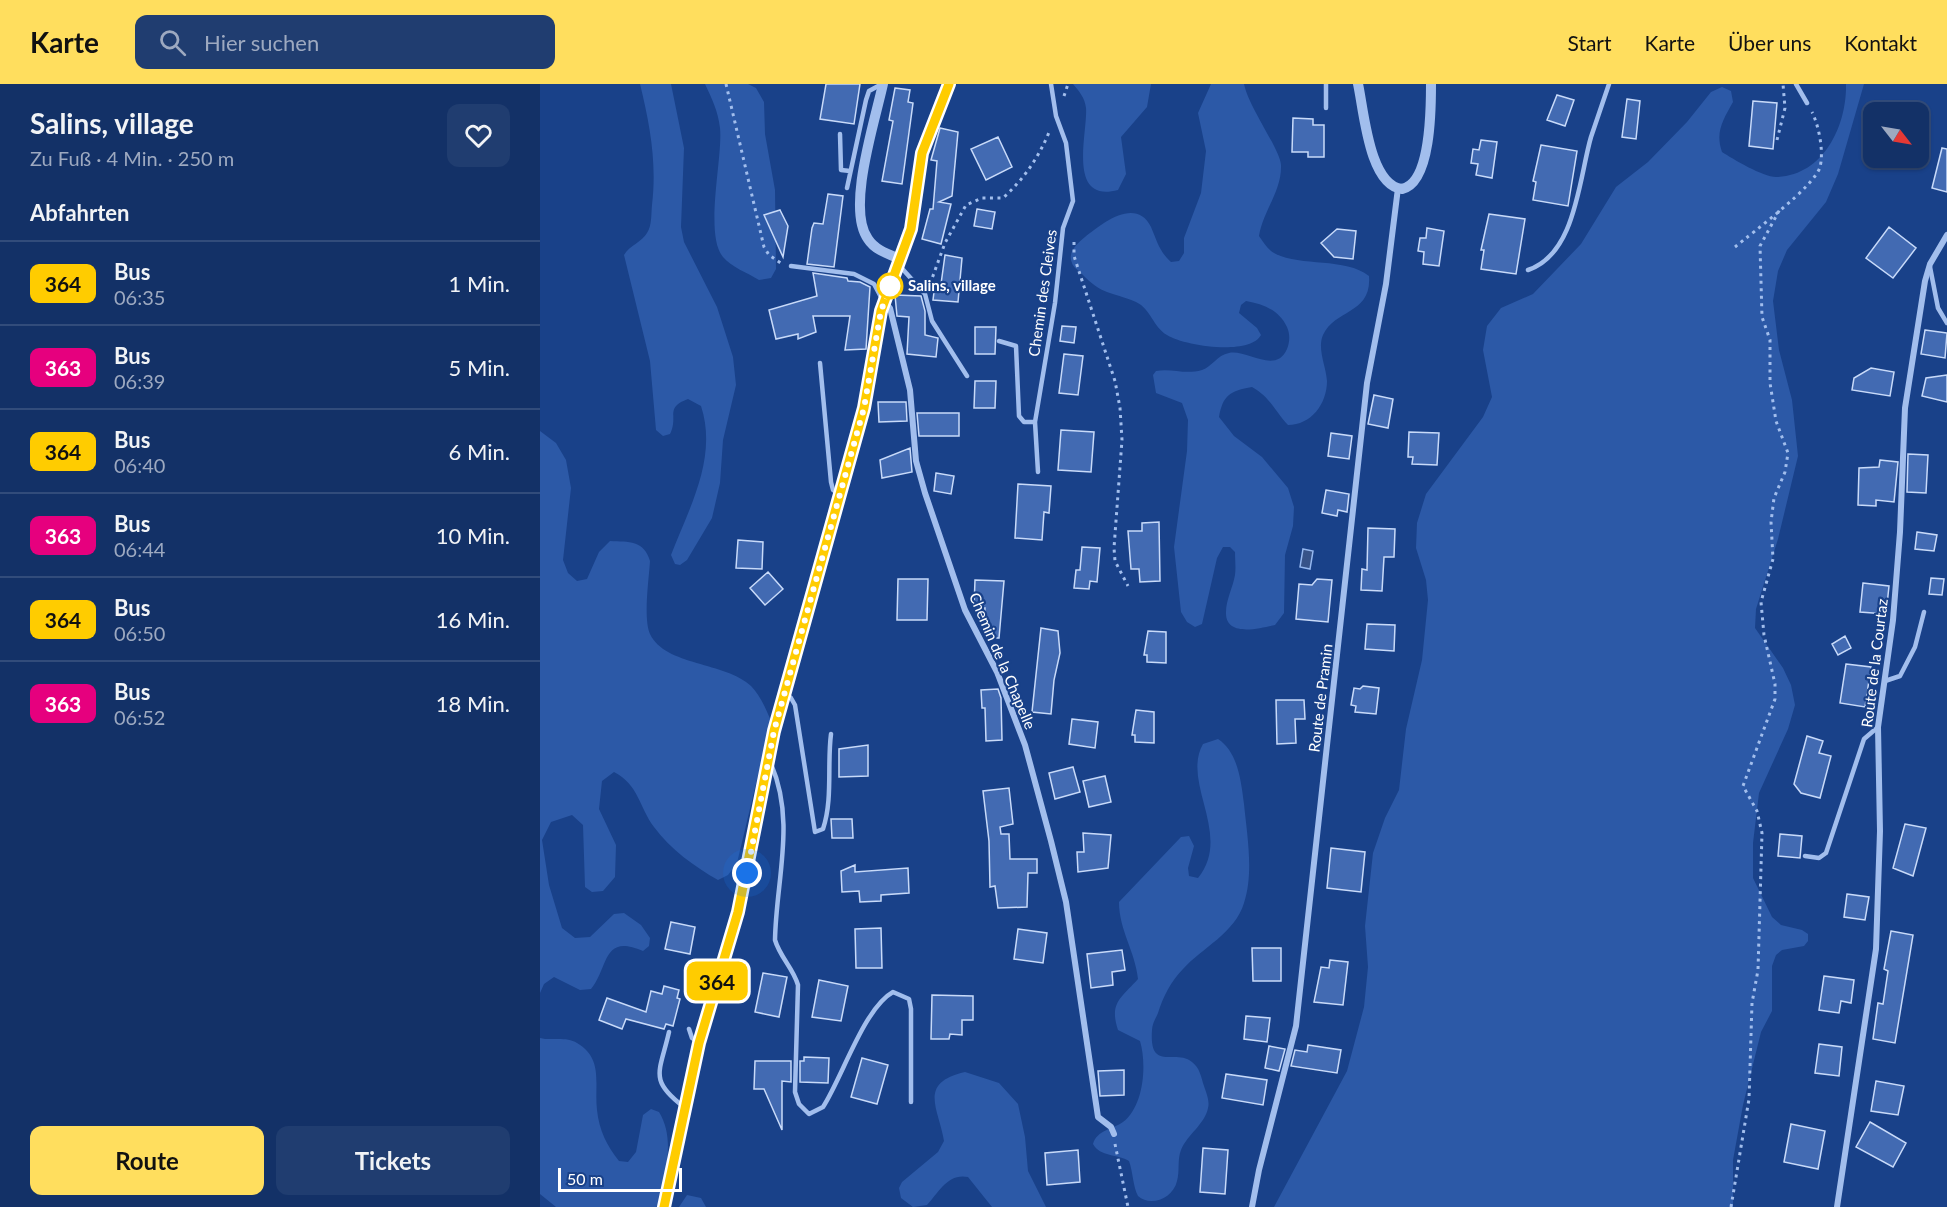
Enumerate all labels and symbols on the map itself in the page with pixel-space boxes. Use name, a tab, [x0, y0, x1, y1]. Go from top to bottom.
north arrow	[1863, 102, 1929, 168]
street label: Chemin des Cleives	[1024, 228, 1060, 358]
marker: Salins, village	[877, 273, 903, 299]
place label: Salins, village	[908, 276, 996, 294]
street label: Chemin de la Chapelle	[966, 590, 1040, 732]
street label: Route de la Courtaz	[1857, 597, 1891, 728]
street label: Route de Pramin	[1304, 643, 1336, 753]
your location	[732, 858, 762, 888]
line badge: 364	[682, 962, 752, 1000]
scale bar	[558, 1165, 682, 1192]

